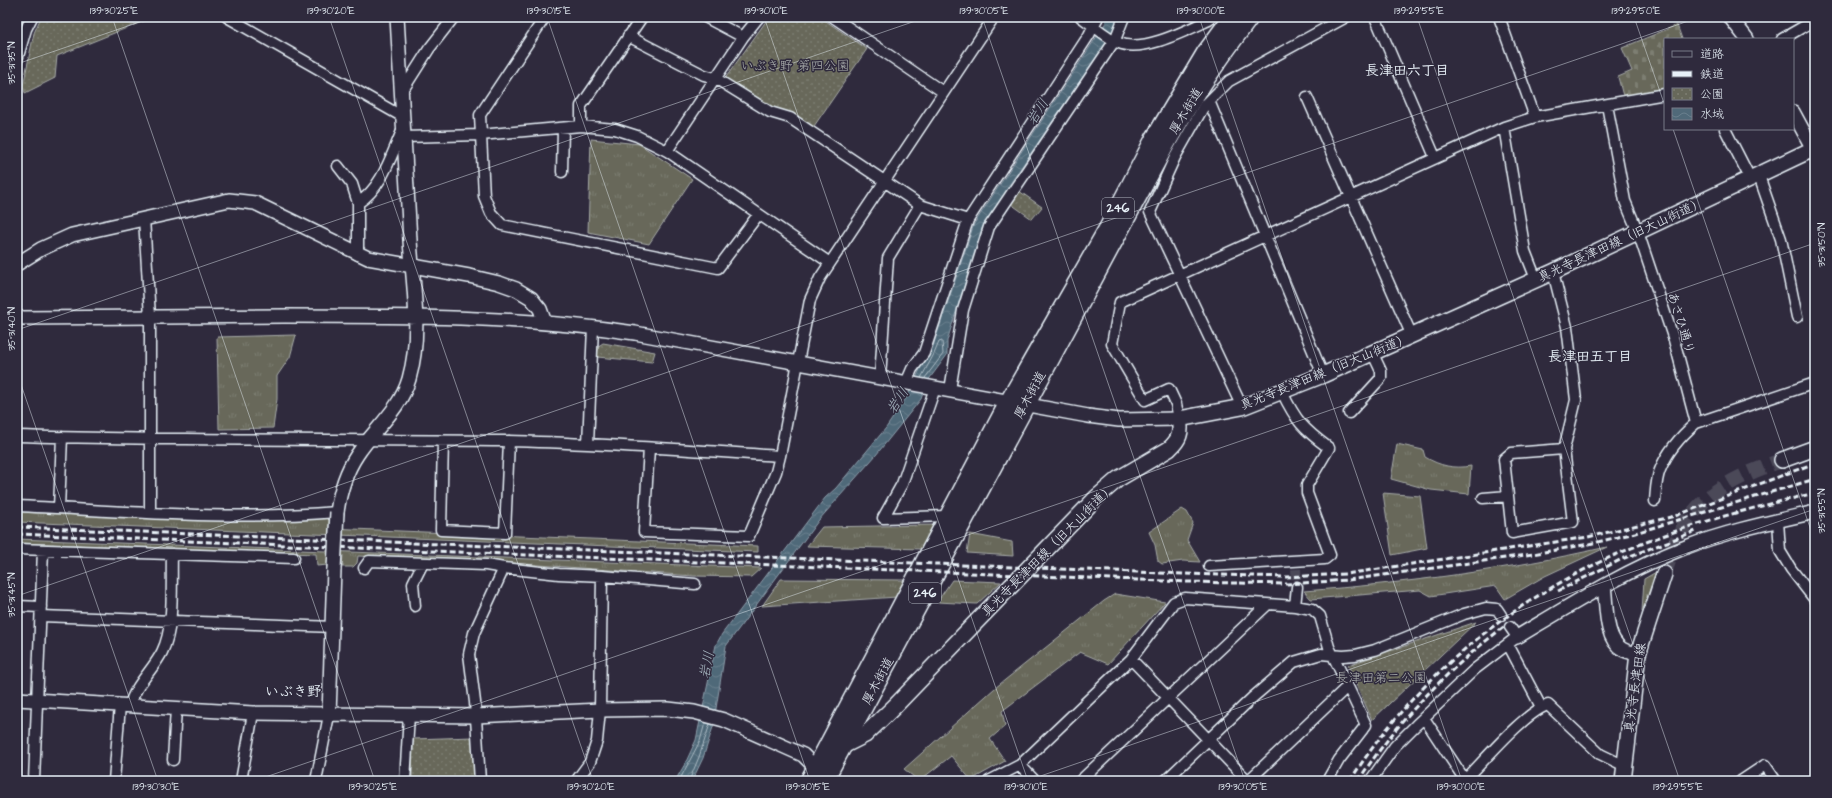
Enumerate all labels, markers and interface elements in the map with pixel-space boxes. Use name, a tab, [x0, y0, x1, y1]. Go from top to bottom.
text: 139°30'25"E	[90, 4, 138, 18]
text: 139°30'20"E	[307, 4, 355, 18]
text: 139°30'15"E	[527, 4, 571, 18]
text: 139°30'10"E	[744, 4, 788, 18]
text: 139°30'05"E	[960, 4, 1009, 18]
text: 139°30'00"E	[1177, 4, 1225, 18]
text: 139°29'55"E	[1394, 4, 1444, 18]
text: 139°29'50"E	[1612, 4, 1661, 18]
legend	[1664, 38, 1794, 130]
text: 35°31'35"N	[5, 41, 19, 85]
text: 道路	[1700, 46, 1724, 63]
park label: いぶき野 第四公園	[740, 57, 850, 75]
district label: 長津田六丁目	[1365, 61, 1449, 81]
text: 鉄道	[1700, 66, 1724, 83]
street label: 厚木街道	[1165, 84, 1207, 138]
text: 公園	[1700, 86, 1724, 103]
water label: 岩川	[1022, 95, 1054, 129]
text: 水域	[1700, 106, 1724, 123]
street label: 真光寺長津田線（旧大山街道）	[1535, 193, 1707, 287]
road number: 246	[1102, 198, 1134, 218]
text: 35°31'50"N	[1815, 223, 1829, 267]
street label: あさひ通り	[1663, 290, 1699, 356]
text: 35°31'40"N	[5, 307, 19, 351]
street label: 真光寺長津田線（旧大山街道）	[1237, 330, 1413, 414]
district label: 長津田五丁目	[1548, 347, 1632, 367]
street label: 厚木街道	[1010, 368, 1050, 422]
water label: 岩川	[882, 384, 914, 418]
street label: 真光寺長津田線（旧大山街道）	[977, 479, 1119, 621]
text: 35°31'55"N	[1815, 488, 1829, 534]
text: 35°31'45"N	[5, 573, 19, 617]
road number: 246	[909, 583, 941, 603]
street label: 真光寺長津田線	[1620, 641, 1650, 734]
water label: 岩川	[695, 649, 719, 681]
street label: 厚木街道	[858, 654, 898, 708]
park label: 長津田第二公園	[1335, 669, 1427, 687]
district label: いぶき野	[265, 682, 321, 702]
text: 139°30'30"E	[133, 780, 180, 794]
text: 139°30'25"E	[349, 780, 397, 794]
text: 139°30'20"E	[567, 780, 615, 794]
text: 139°30'15"E	[786, 780, 830, 794]
text: 139°30'10"E	[1004, 780, 1048, 794]
text: 139°30'05"E	[1219, 780, 1268, 794]
text: 139°30'00"E	[1437, 780, 1485, 794]
text: 139°29'55"E	[1653, 780, 1703, 794]

